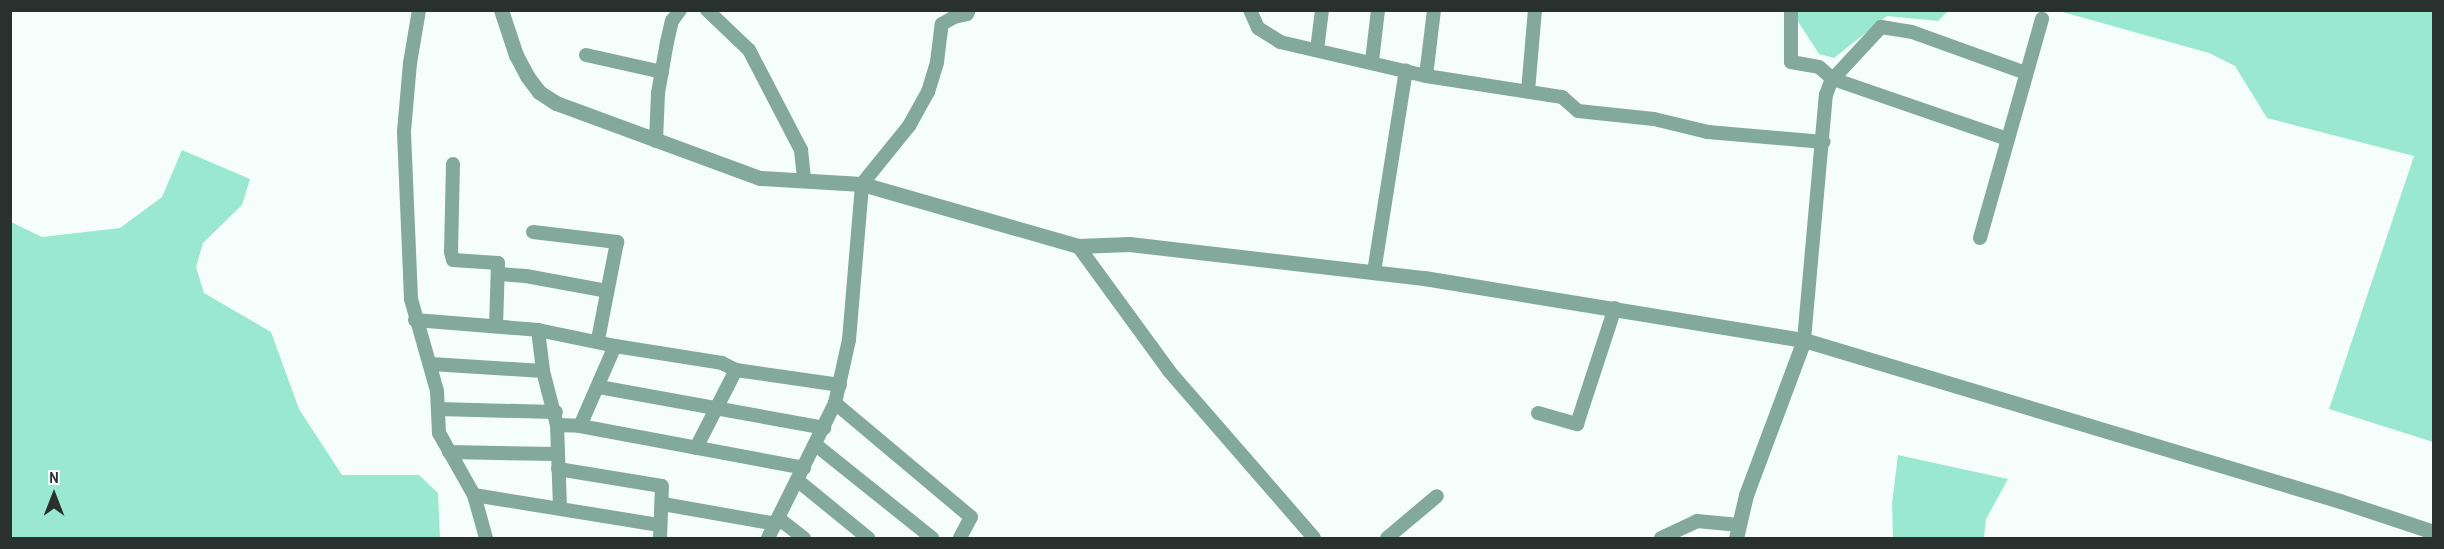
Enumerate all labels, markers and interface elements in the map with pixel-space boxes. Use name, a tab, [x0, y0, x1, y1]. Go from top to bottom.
north arrow	[24, 465, 84, 525]
text: N	[49, 466, 59, 488]

